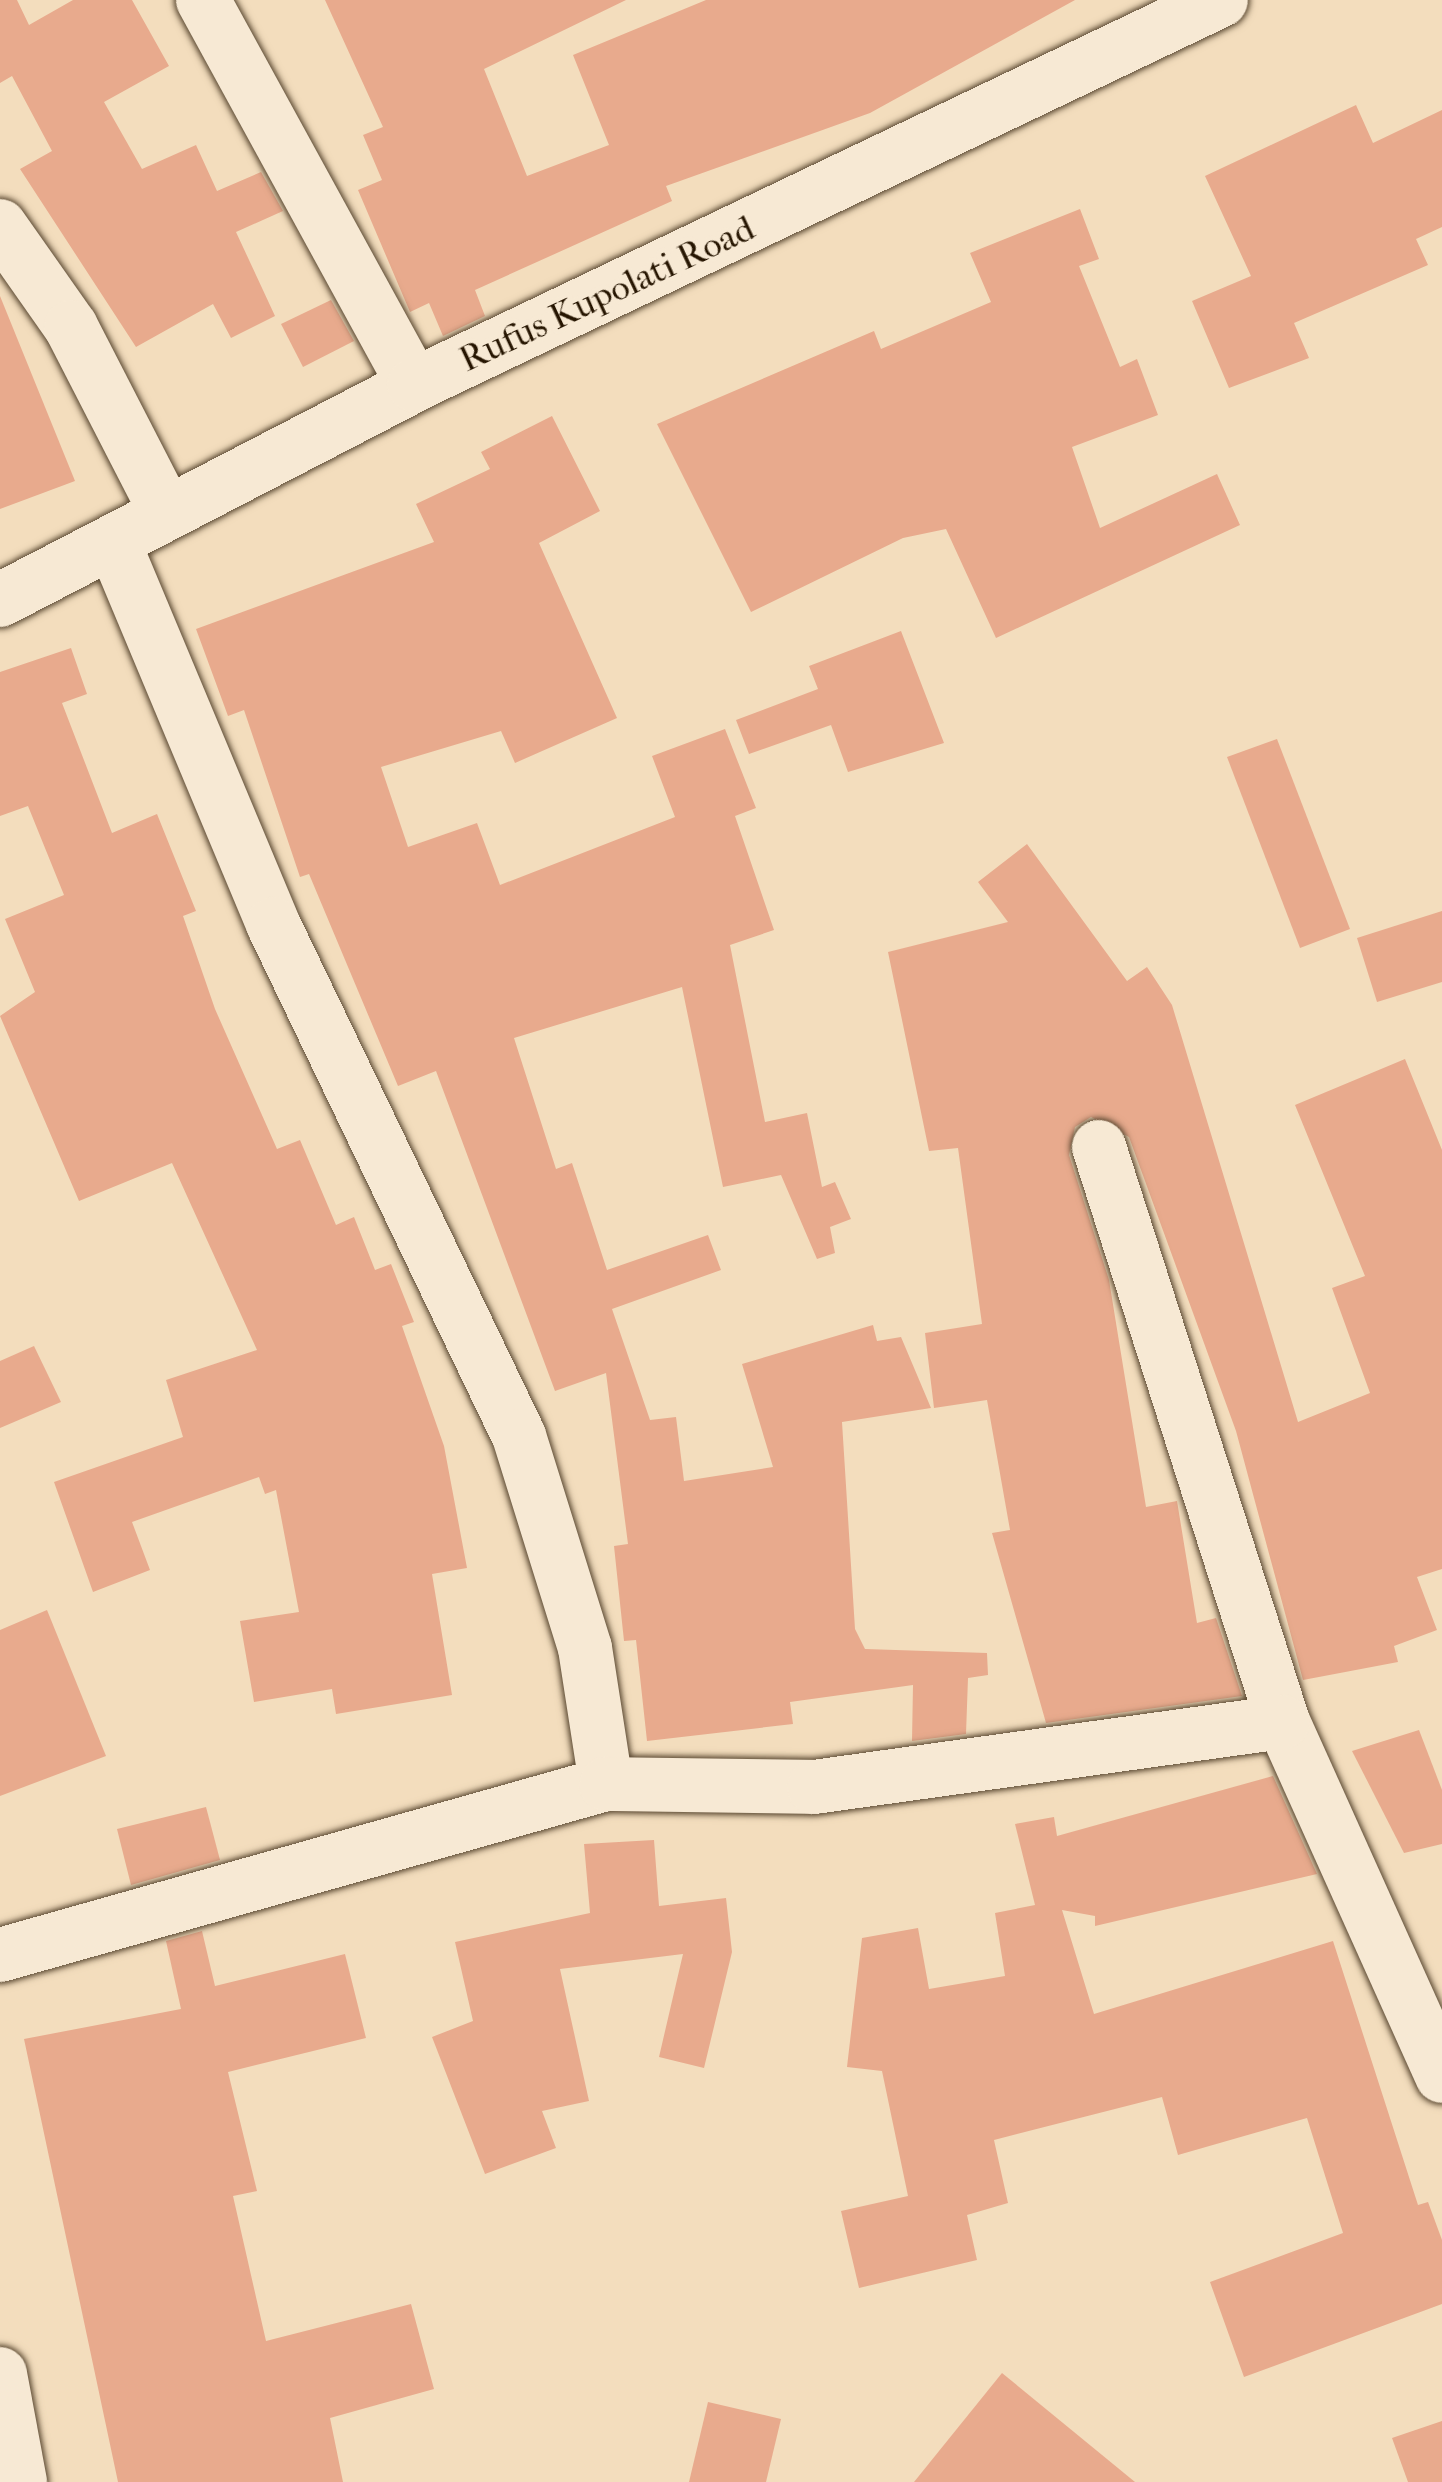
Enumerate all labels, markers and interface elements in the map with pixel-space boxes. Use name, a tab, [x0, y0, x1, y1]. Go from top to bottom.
street label: Rufus Kupolati Road	[453, 207, 761, 381]

